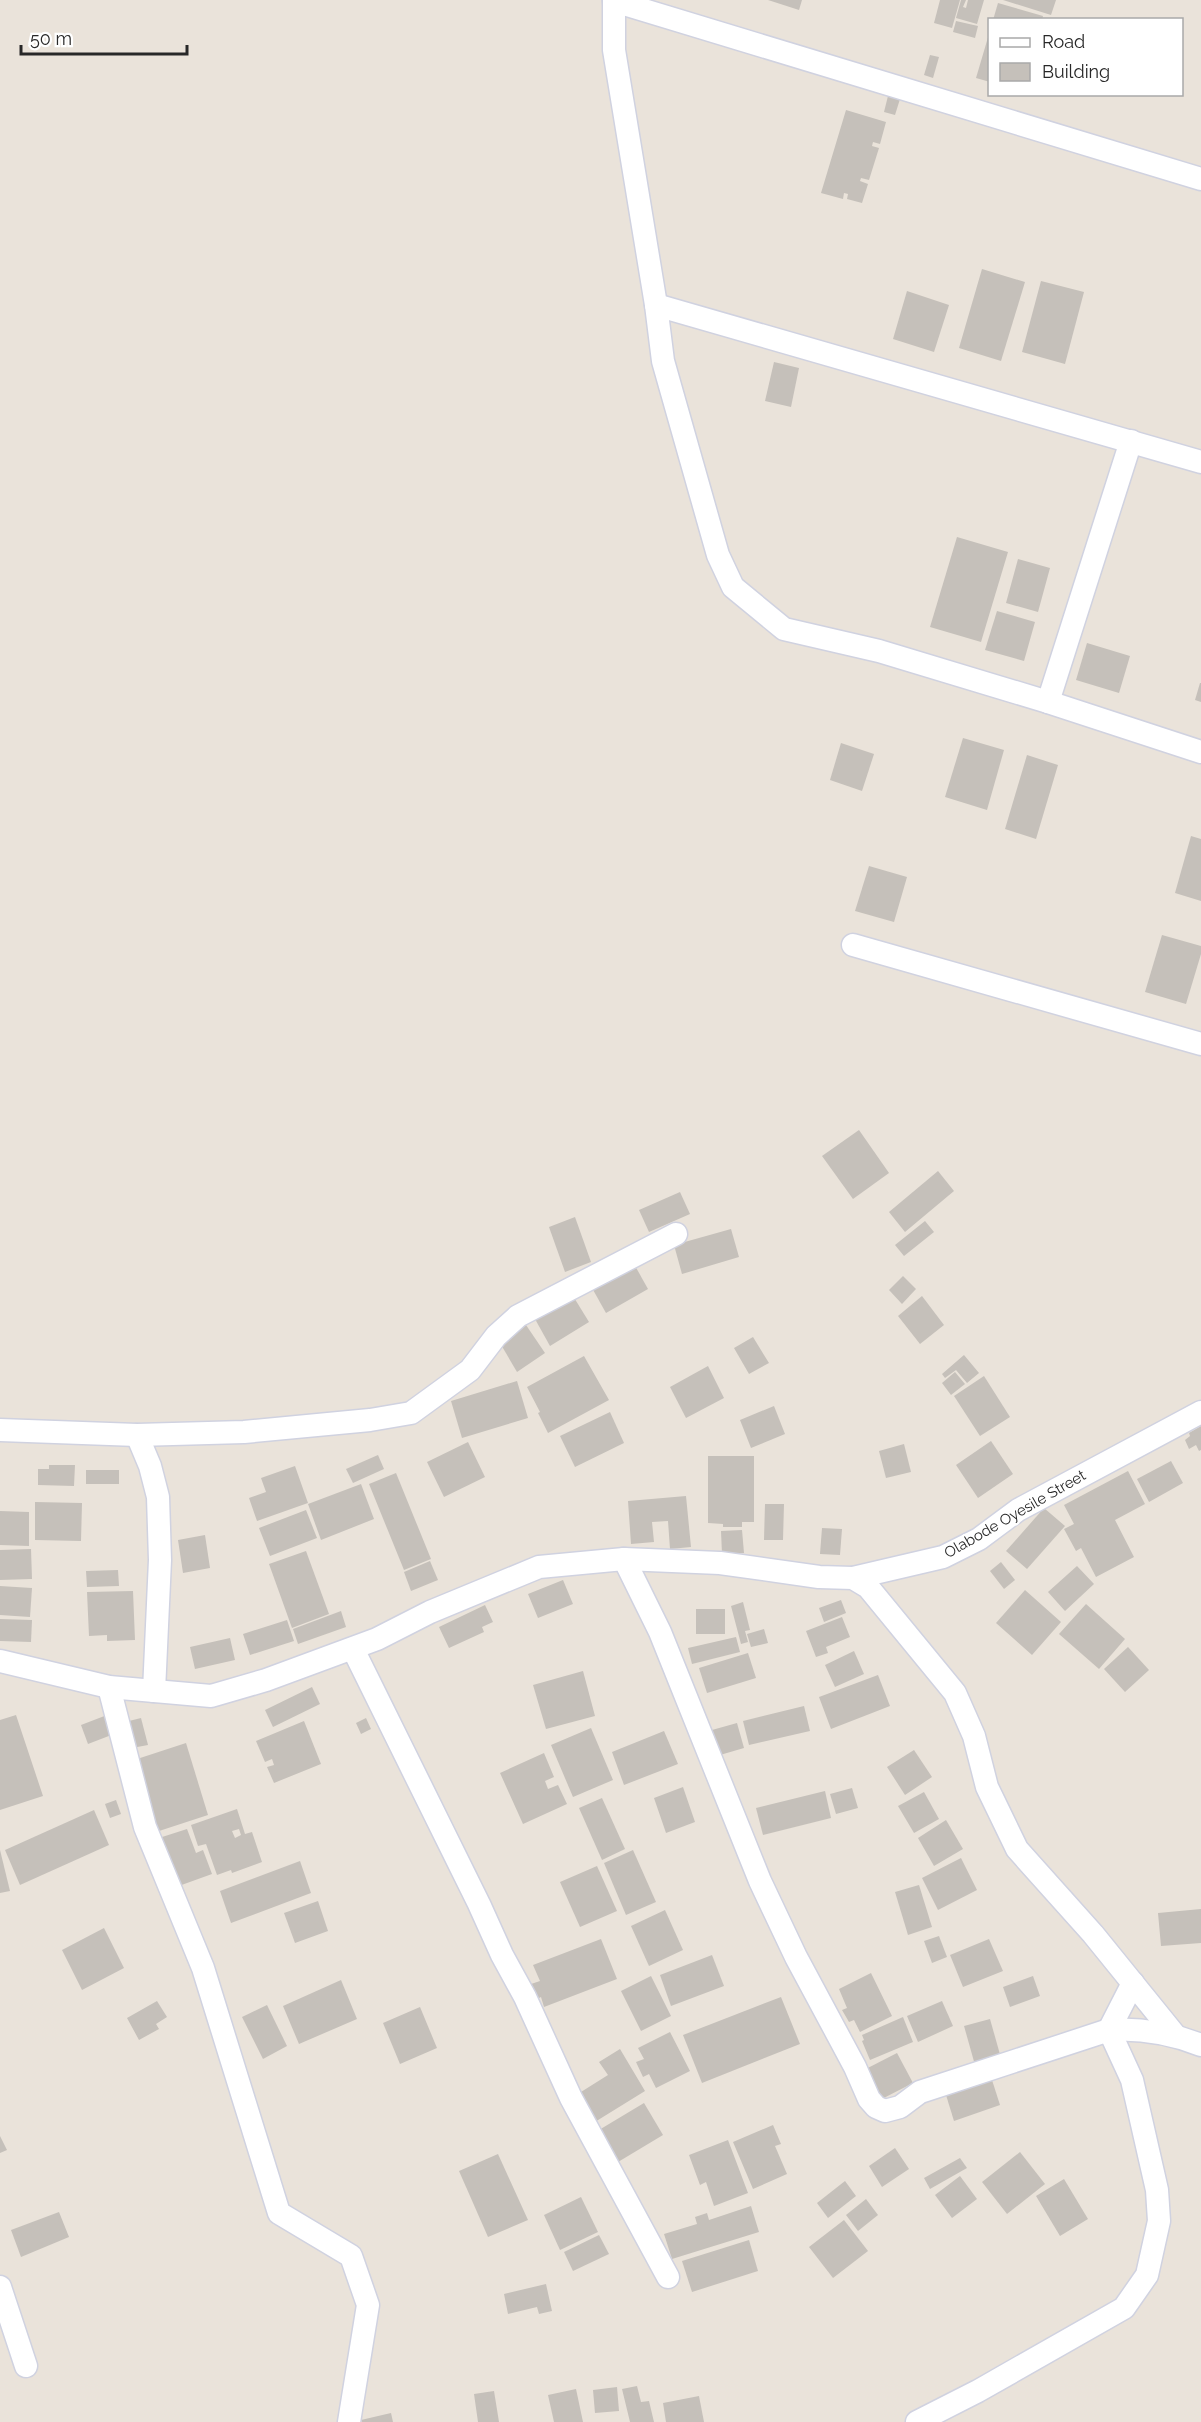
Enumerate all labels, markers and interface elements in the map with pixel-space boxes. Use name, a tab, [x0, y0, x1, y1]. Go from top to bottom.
scale bar	[21, 18, 188, 56]
legend	[988, 18, 1183, 96]
text: 50 m	[30, 28, 72, 49]
text: Road	[1042, 31, 1085, 52]
text: Building	[1042, 61, 1110, 82]
street label: Olabode Oyesile Street	[941, 1466, 1089, 1562]

